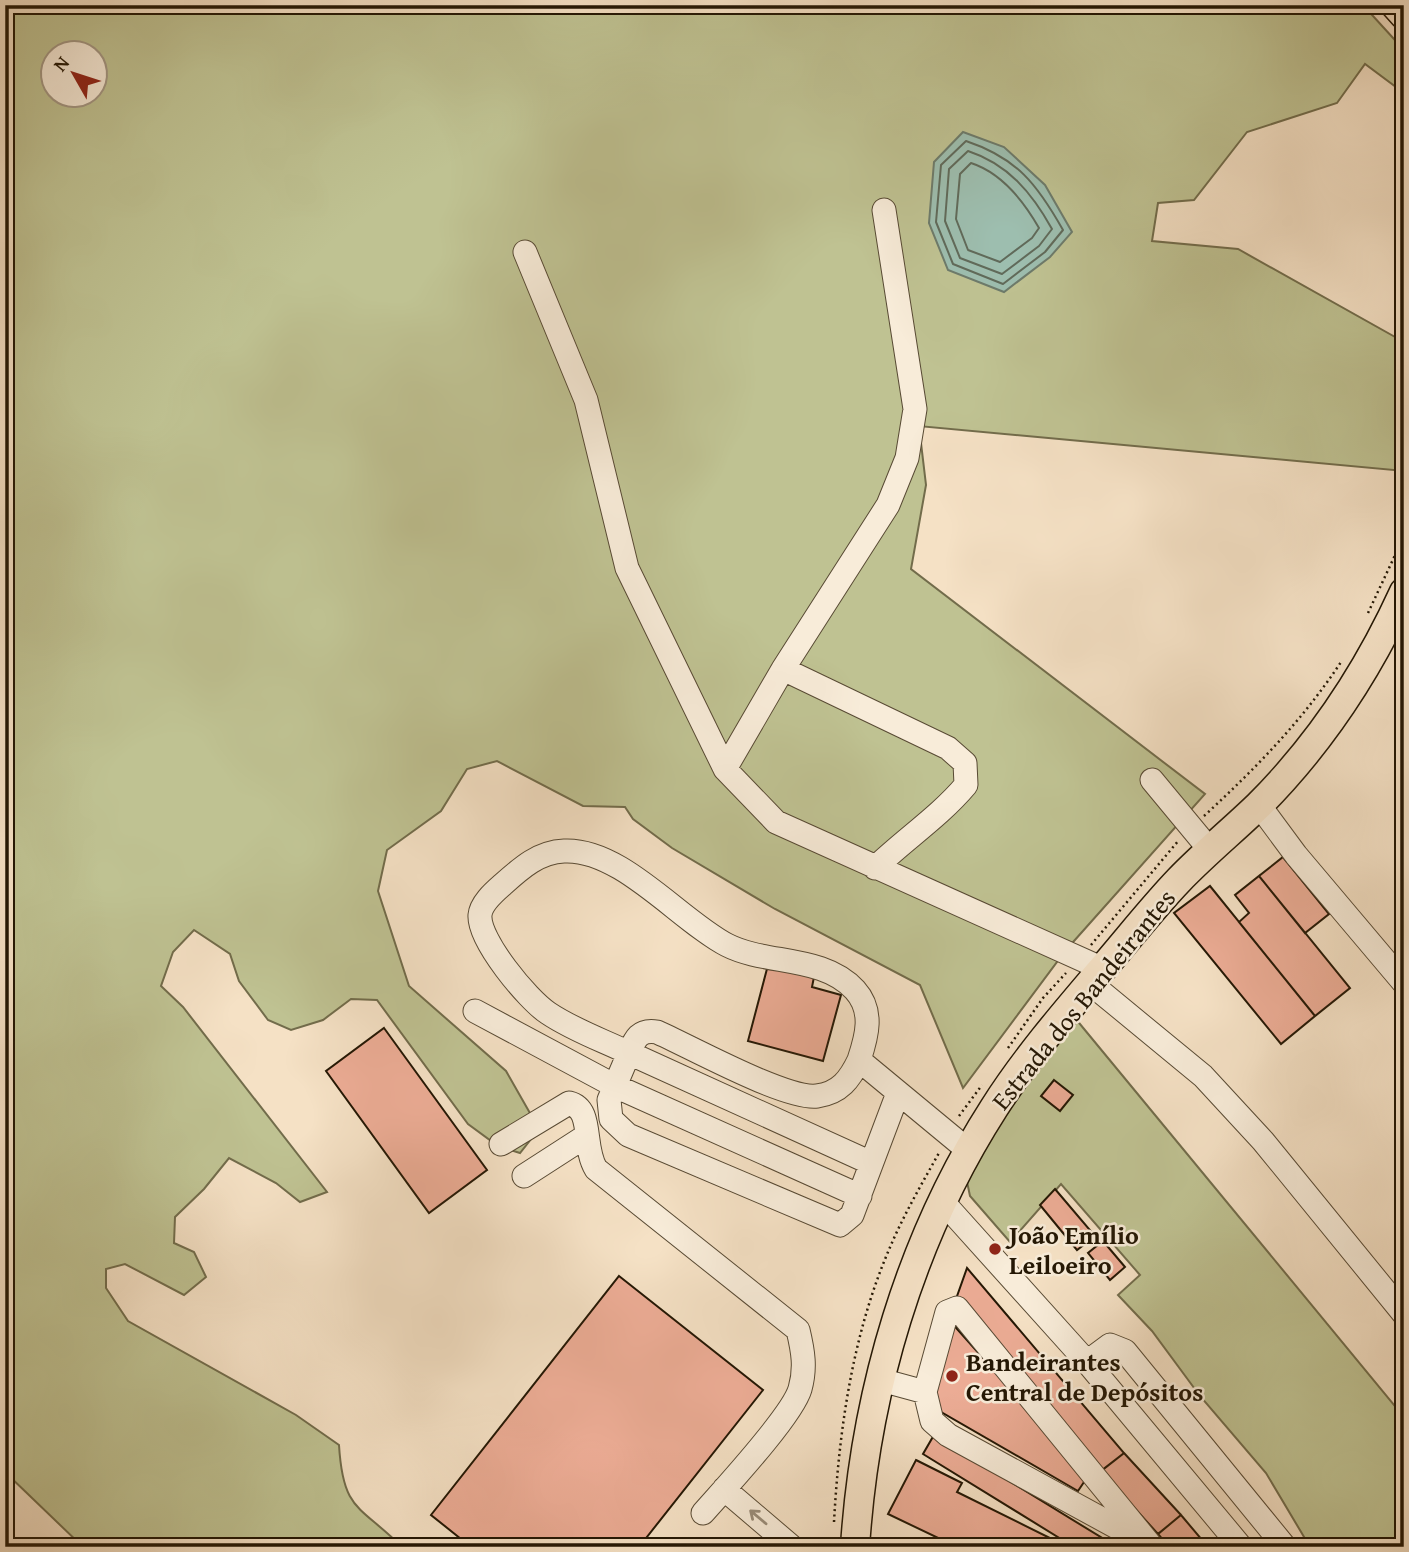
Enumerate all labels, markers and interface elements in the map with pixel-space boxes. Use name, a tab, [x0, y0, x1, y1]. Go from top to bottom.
north arrow	[38, 38, 108, 108]
text: N	[46, 49, 76, 77]
street label: Estrada dos Bandeirantes	[981, 880, 1185, 1118]
place label: João Emílio Leiloeiro	[1005, 1215, 1139, 1284]
marker: João Emílio Leiloeiro	[987, 1241, 1003, 1257]
place label: Bandeirantes Central de Depósitos	[966, 1342, 1203, 1411]
marker: Bandeirantes Central de Depósitos	[944, 1368, 960, 1384]
one-way arrow	[750, 1509, 768, 1525]

